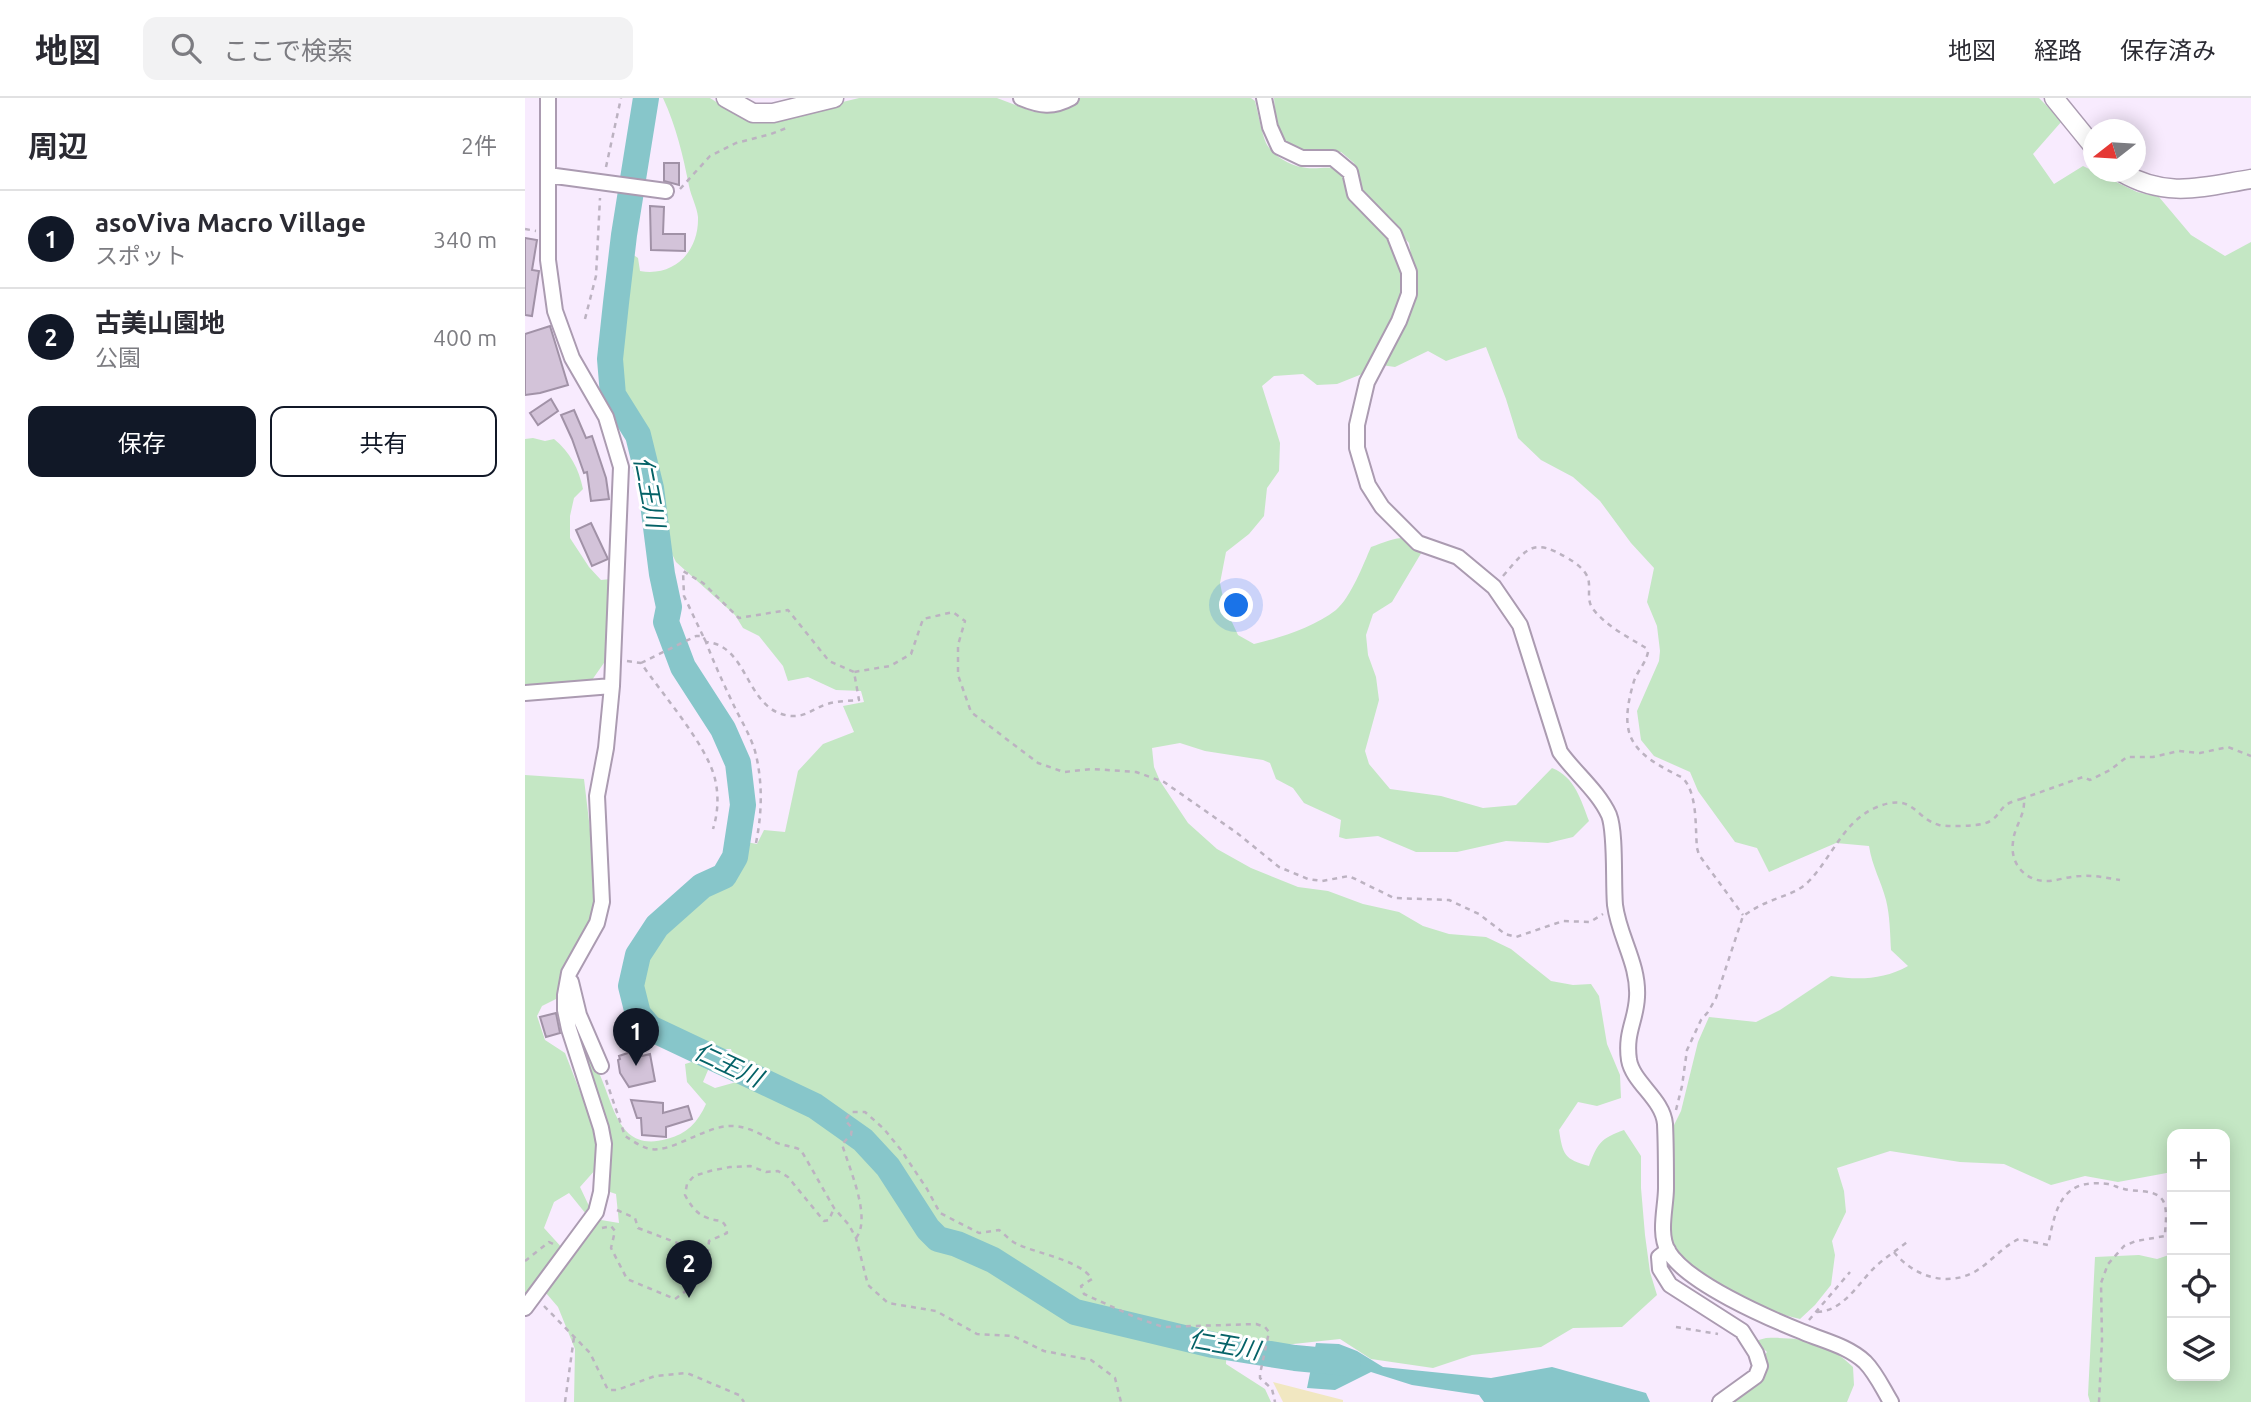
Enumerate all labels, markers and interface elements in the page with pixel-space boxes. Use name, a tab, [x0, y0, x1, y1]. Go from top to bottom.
search box	[143, 17, 633, 80]
icon: search	[167, 29, 205, 67]
text: 地図	[35, 31, 101, 68]
text: ここで検索	[223, 36, 353, 65]
text: 地図	[1948, 37, 1996, 64]
text: 経路	[2034, 37, 2082, 64]
text: 保存済み	[2120, 37, 2216, 64]
north arrow	[2083, 119, 2146, 182]
text: 周辺	[28, 129, 88, 163]
text: 2件	[461, 133, 497, 158]
text: asoViva Macro Village	[95, 208, 366, 237]
text: 1	[45, 227, 57, 252]
text: 340 m	[433, 227, 497, 252]
text: スポット	[95, 243, 187, 268]
text: 古美山園地	[95, 308, 225, 337]
text: 2	[45, 325, 57, 350]
text: 400 m	[433, 325, 497, 350]
text: 公園	[95, 345, 141, 370]
button: 保存	[28, 406, 256, 477]
button: 共有	[270, 406, 497, 477]
water label: 仁王川	[629, 454, 670, 533]
your location	[1219, 588, 1253, 622]
pin: 1	[613, 1008, 659, 1066]
water label: 仁王川	[690, 1037, 769, 1093]
map controls	[2167, 1129, 2230, 1381]
button: +	[2167, 1129, 2230, 1192]
button: −	[2167, 1192, 2230, 1255]
pin: 2	[666, 1240, 712, 1298]
button: locate	[2167, 1255, 2230, 1318]
button: layers	[2167, 1318, 2230, 1381]
water label: 仁王川	[1186, 1325, 1265, 1365]

